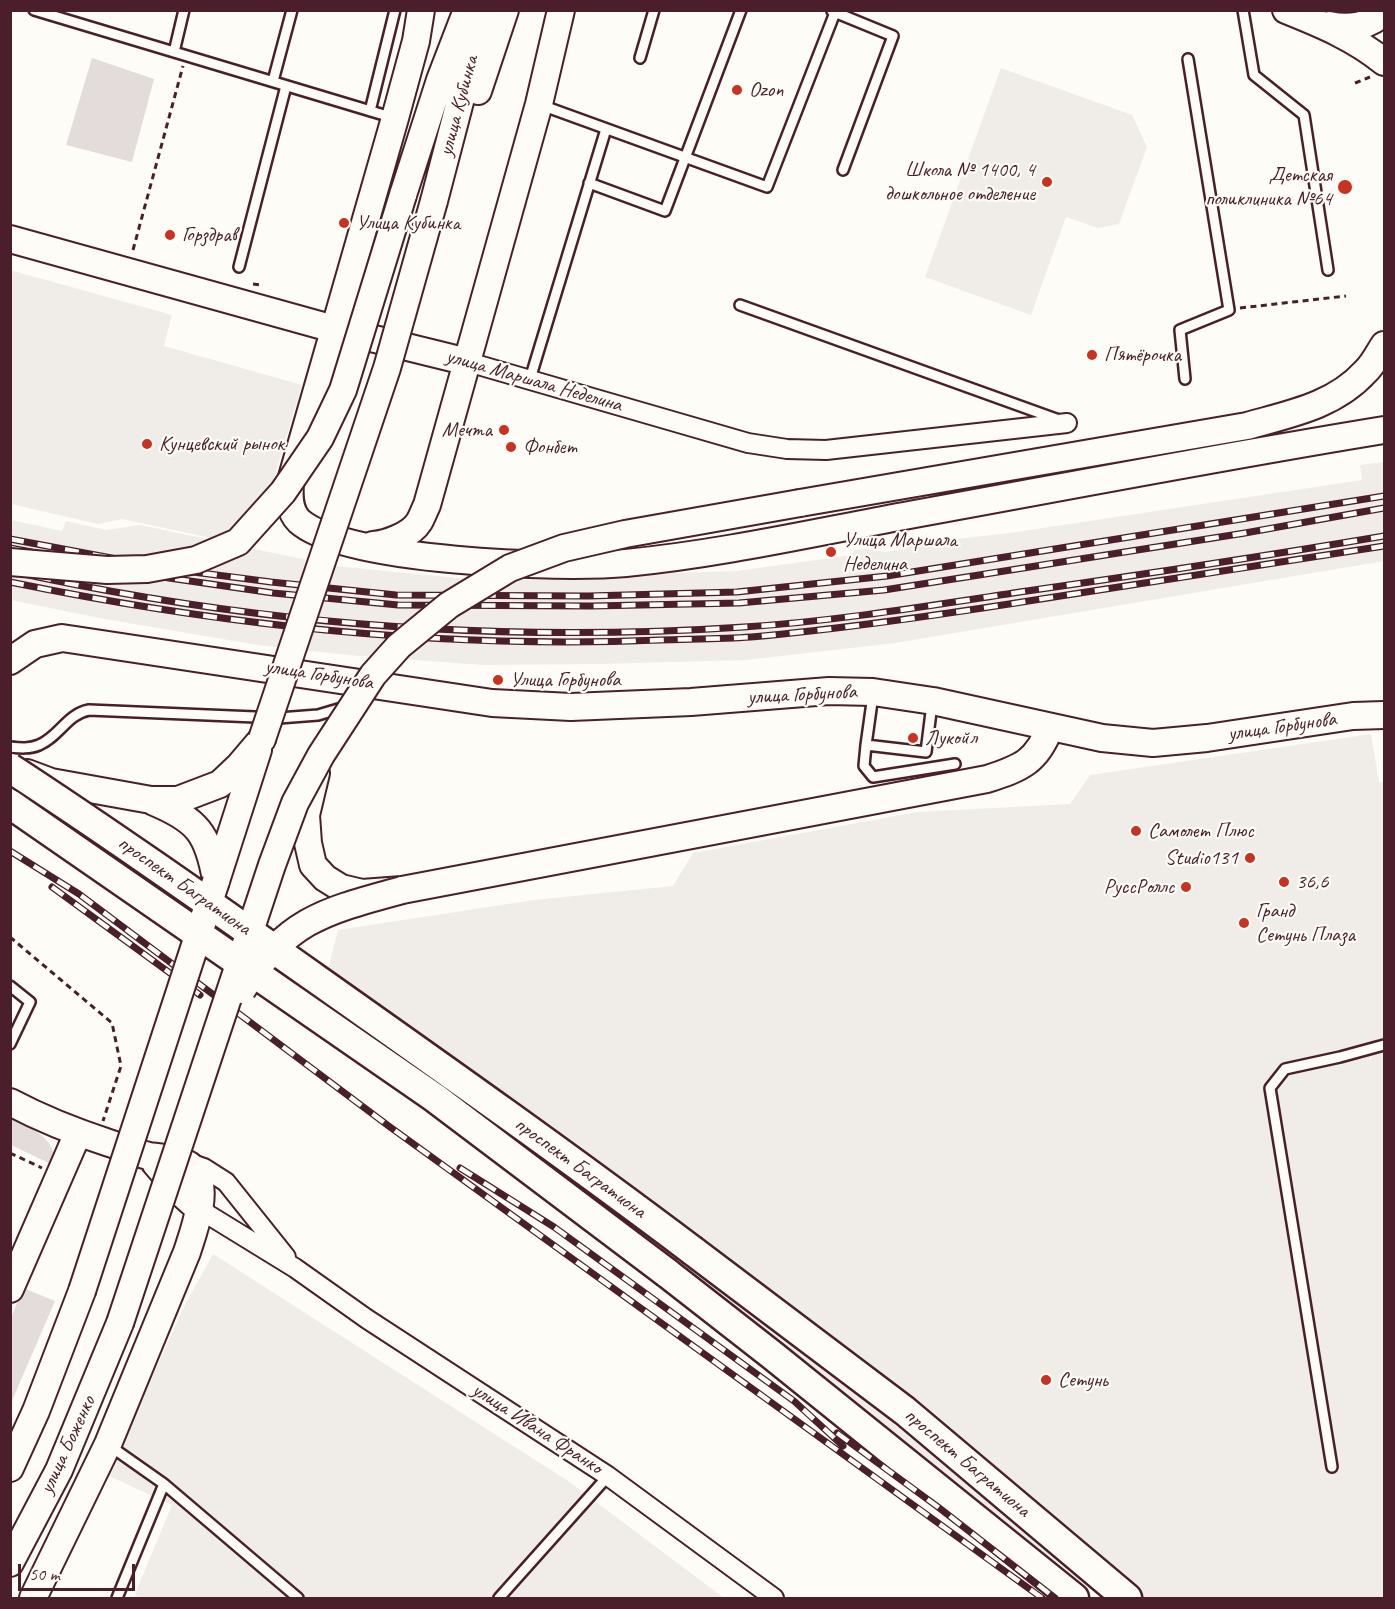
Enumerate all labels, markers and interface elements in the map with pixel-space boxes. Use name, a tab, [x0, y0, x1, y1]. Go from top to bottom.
street label: улица Кубинка	[434, 53, 484, 159]
place label: Ozon	[749, 77, 784, 103]
marker: Ozon	[730, 83, 744, 97]
place label: Школа № 1400, 4 дошкольное отделение	[885, 157, 1035, 207]
place label: Детская поликлиника №64	[1205, 162, 1332, 212]
marker: Школа № 1400, 4 дошкольное отделение	[1040, 175, 1054, 189]
marker: Детская поликлиника №64	[1336, 178, 1354, 196]
place label: Улица Кубинка	[356, 210, 460, 236]
marker: Улица Кубинка	[337, 216, 351, 230]
place label: Горздрав	[182, 222, 237, 248]
marker: Горздрав	[163, 228, 177, 242]
place label: Пятёрочка	[1104, 342, 1181, 368]
street label: улица Маршала Неделина	[443, 344, 625, 418]
marker: Пятёрочка	[1085, 348, 1099, 362]
place label: Мечта	[442, 417, 492, 443]
marker: Мечта	[497, 423, 511, 437]
place label: Кунцевский рынок	[159, 431, 284, 457]
place label: Фонбет	[523, 434, 577, 460]
marker: Кунцевский рынок	[140, 437, 154, 451]
marker: Фонбет	[504, 440, 518, 454]
place label: Улица Маршала Неделина	[843, 527, 957, 577]
marker: Улица Маршала Неделина	[824, 545, 838, 559]
street label: улица Горбунова	[263, 654, 375, 696]
place label: Улица Горбунова	[510, 667, 620, 693]
marker: Улица Горбунова	[491, 673, 505, 687]
street label: улица Горбунова	[747, 680, 857, 710]
street label: улица Горбунова	[1226, 707, 1338, 747]
place label: Лукойл	[925, 725, 977, 751]
marker: Лукойл	[906, 731, 920, 745]
place label: Самолет Плюс	[1148, 818, 1254, 844]
marker: Самолет Плюс	[1129, 824, 1143, 838]
street label: проспект Багратиона	[113, 831, 255, 941]
place label: Studio131	[1165, 845, 1238, 871]
marker: Studio131	[1243, 851, 1257, 865]
place label: 36,6	[1296, 869, 1329, 895]
place label: РуссРоллс	[1104, 874, 1174, 900]
marker: 36,6	[1277, 875, 1291, 889]
marker: РуссРоллс	[1179, 880, 1193, 894]
place label: Гранд Сетунь Плаза	[1256, 898, 1355, 948]
marker: Гранд Сетунь Плаза	[1237, 916, 1251, 930]
street label: проспект Багратиона	[509, 1112, 651, 1224]
place label: Сетунь	[1058, 1367, 1108, 1393]
marker: Сетунь	[1039, 1373, 1053, 1387]
street label: улица Ивана Франко	[467, 1377, 607, 1481]
street label: улица Боженко	[34, 1392, 102, 1498]
street label: проспект Багратиона	[899, 1403, 1035, 1523]
scale bar	[21, 1552, 138, 1590]
text: 50 m	[29, 1563, 60, 1585]

